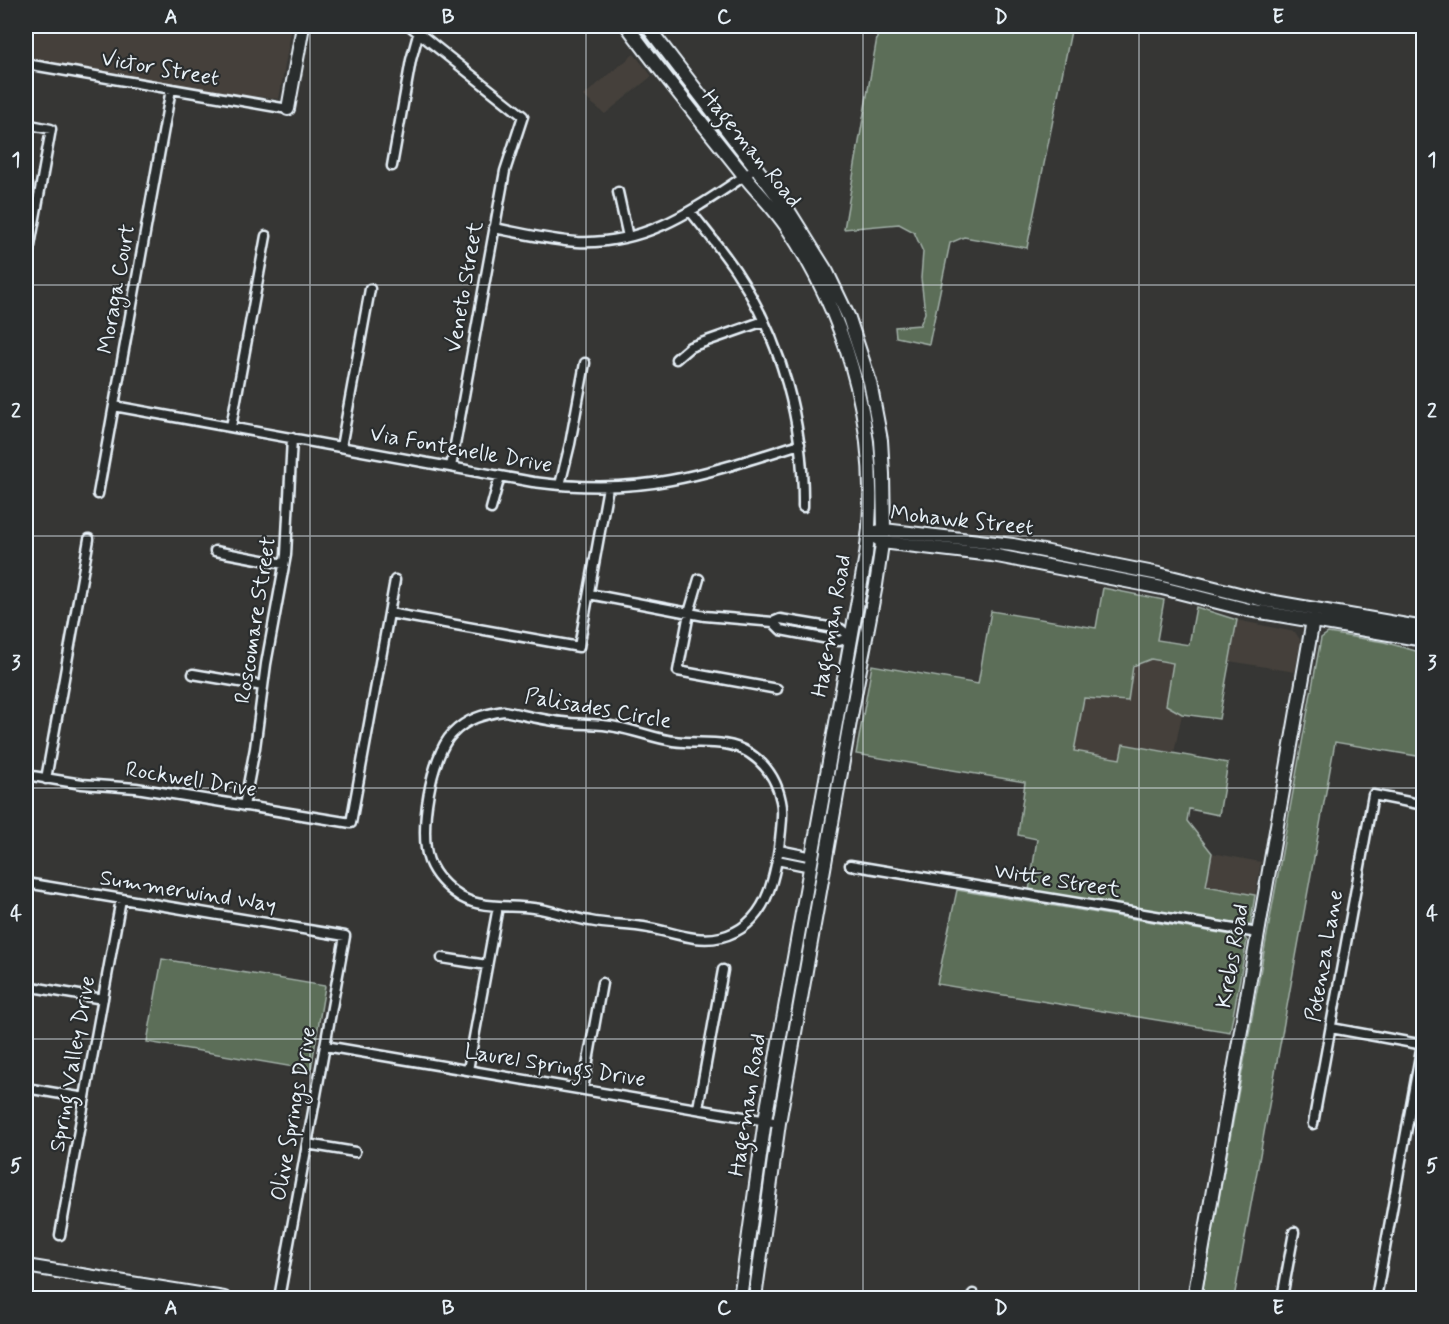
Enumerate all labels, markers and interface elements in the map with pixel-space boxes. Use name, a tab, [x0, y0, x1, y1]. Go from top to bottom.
text: A	[164, 4, 178, 31]
text: B	[442, 4, 455, 31]
text: C	[717, 4, 732, 31]
text: D	[994, 4, 1008, 31]
text: E	[1272, 4, 1284, 31]
street label: Victor Street	[99, 45, 221, 93]
street label: Hageman Road	[692, 84, 807, 216]
text: 1	[12, 147, 20, 174]
text: 1	[1428, 147, 1436, 174]
street label: Veneto Street	[440, 219, 490, 355]
street label: Moraga Court	[92, 222, 145, 357]
text: 2	[11, 398, 21, 425]
text: 2	[1427, 398, 1437, 425]
street label: Via Fontenelle Drive	[368, 420, 554, 480]
street label: Mohawk Street	[889, 500, 1035, 542]
street label: Roscomare Street	[229, 534, 283, 706]
street label: Hageman Road	[806, 553, 861, 700]
text: 3	[11, 650, 21, 677]
text: 3	[1427, 650, 1437, 677]
street label: Palisades Circle	[522, 682, 674, 736]
street label: Rockwell Drive	[123, 756, 259, 804]
street label: Witte Street	[992, 857, 1122, 905]
street label: Summerwind Way	[98, 864, 278, 920]
street label: Potenza Lane	[1300, 888, 1350, 1024]
text: 4	[10, 901, 22, 928]
text: 4	[1426, 901, 1438, 928]
street label: Krebs Road	[1210, 902, 1256, 1010]
street label: Spring Valley Drive	[44, 974, 105, 1155]
street label: Olive Springs Drive	[265, 1025, 326, 1204]
street label: Hageman Road	[723, 1032, 776, 1179]
street label: Laurel Springs Drive	[462, 1038, 648, 1097]
text: 5	[10, 1153, 22, 1180]
text: 5	[1426, 1153, 1438, 1180]
text: A	[164, 1295, 178, 1322]
text: B	[442, 1295, 455, 1322]
text: C	[717, 1295, 732, 1322]
text: D	[994, 1295, 1008, 1322]
text: E	[1272, 1295, 1284, 1322]

